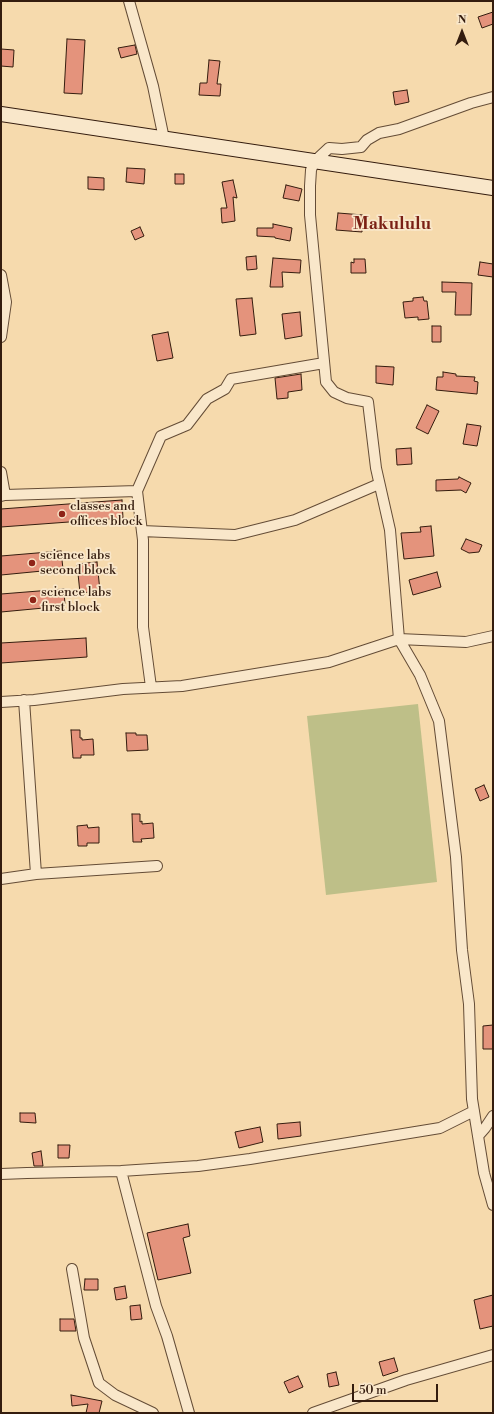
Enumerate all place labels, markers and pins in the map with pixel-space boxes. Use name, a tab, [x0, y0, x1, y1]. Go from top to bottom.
place label: classes and offices block	[70, 499, 142, 530]
marker: classes and offices block	[57, 509, 67, 519]
place label: science labs second block	[40, 548, 116, 579]
marker: science labs second block	[27, 558, 37, 568]
place label: science labs first block	[41, 585, 111, 616]
marker: science labs first block	[28, 595, 38, 605]

